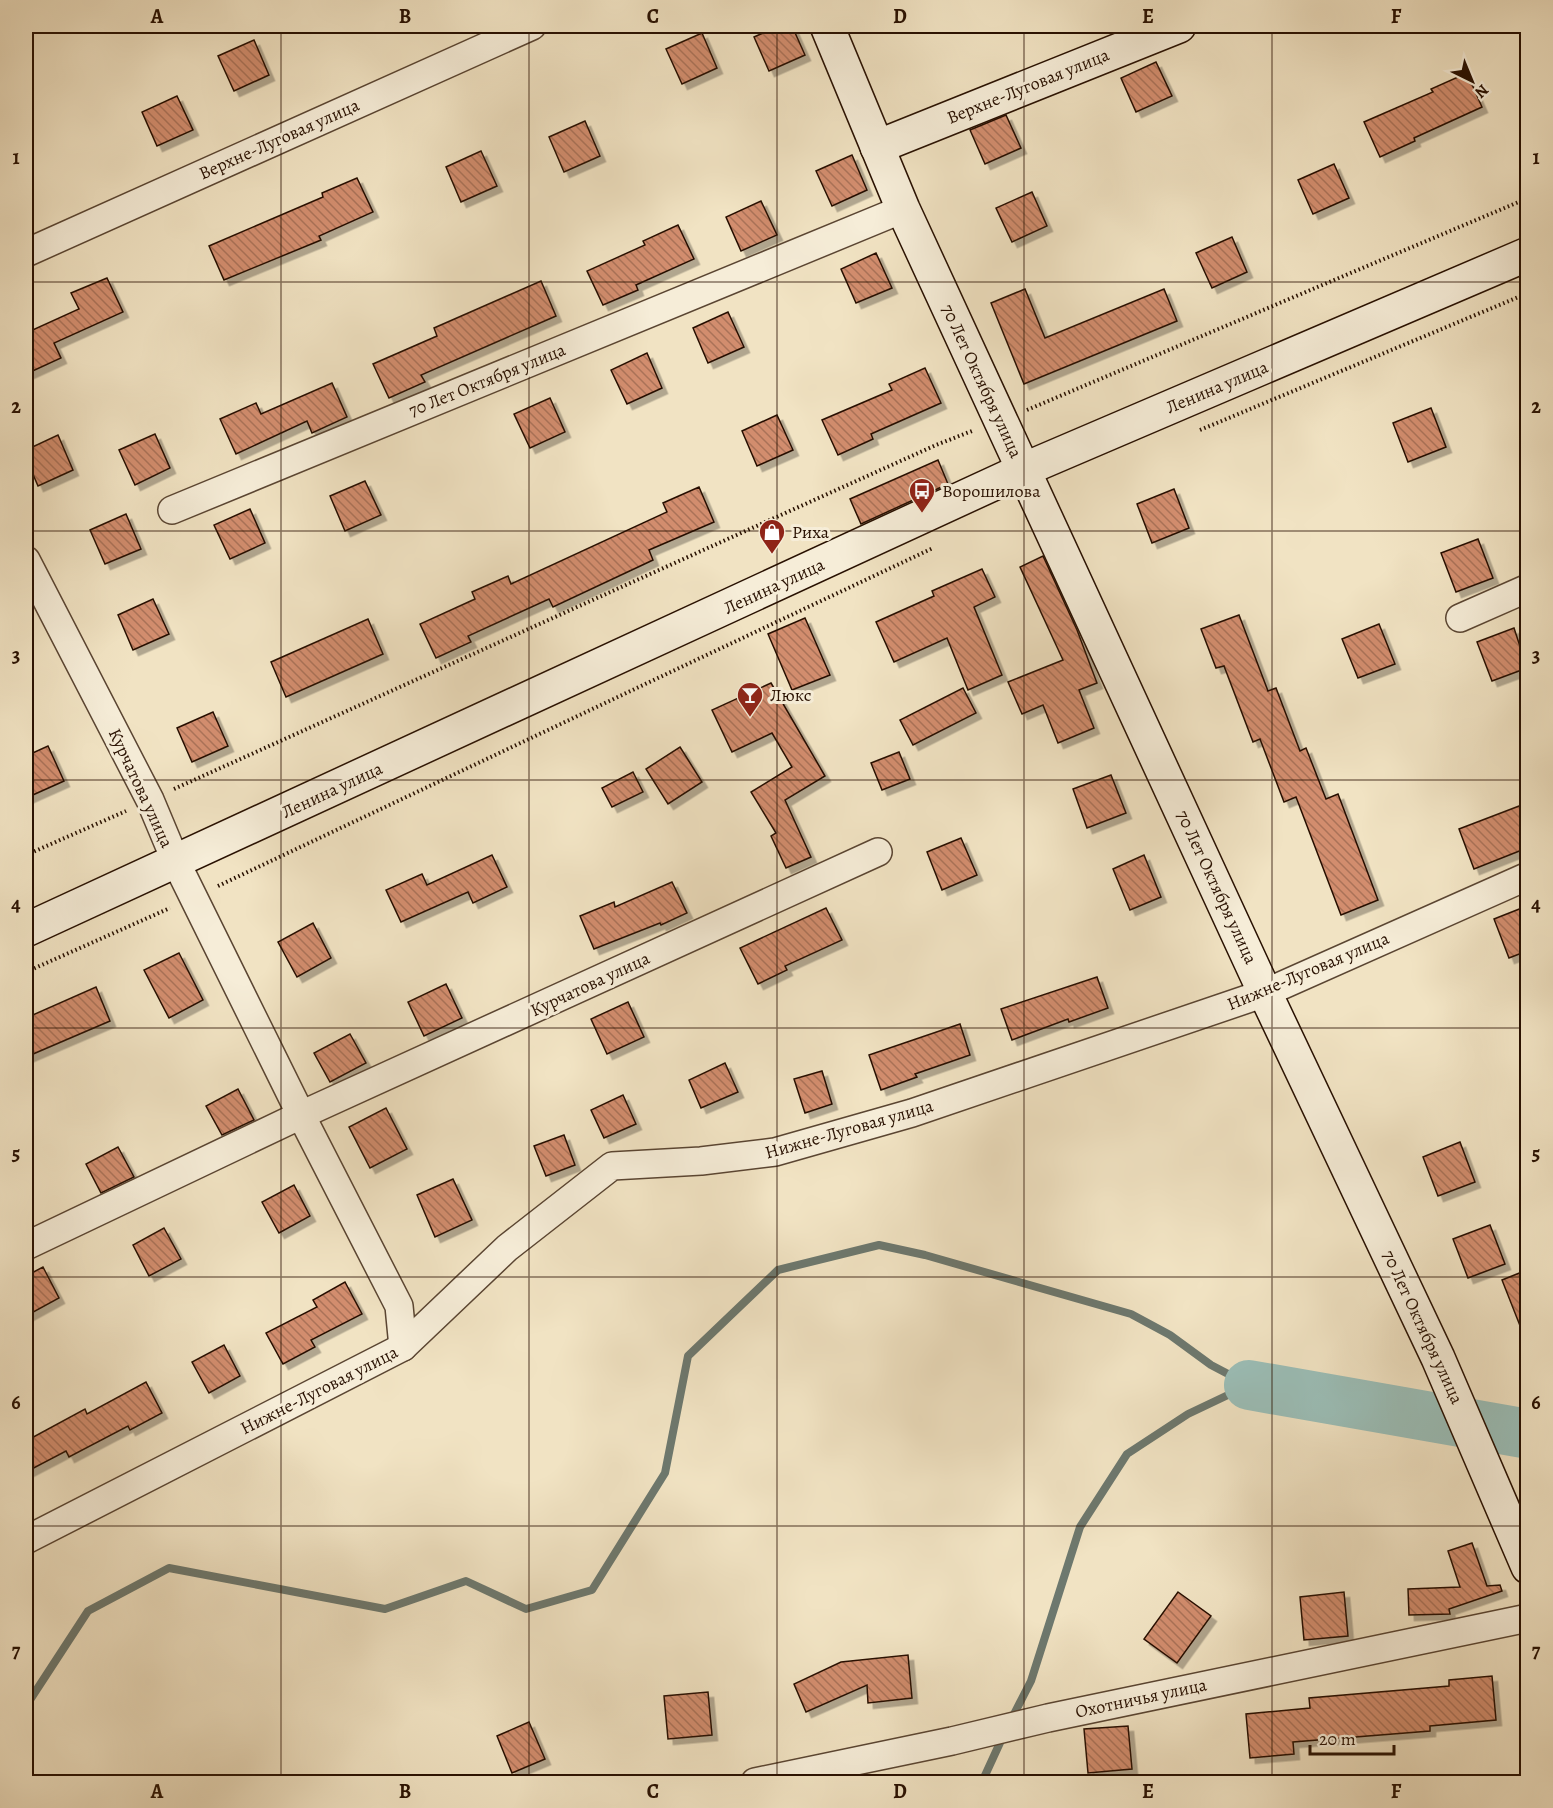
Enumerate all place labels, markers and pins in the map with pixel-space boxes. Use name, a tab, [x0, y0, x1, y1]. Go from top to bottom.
bus stop icon: Ворошилова	[907, 476, 937, 514]
place label: Ворошилова	[942, 479, 1041, 503]
shop icon: Риха	[757, 517, 787, 555]
place label: Риха	[792, 520, 830, 544]
bar icon: Люкс	[735, 680, 765, 718]
place label: Люкс	[770, 683, 812, 707]

